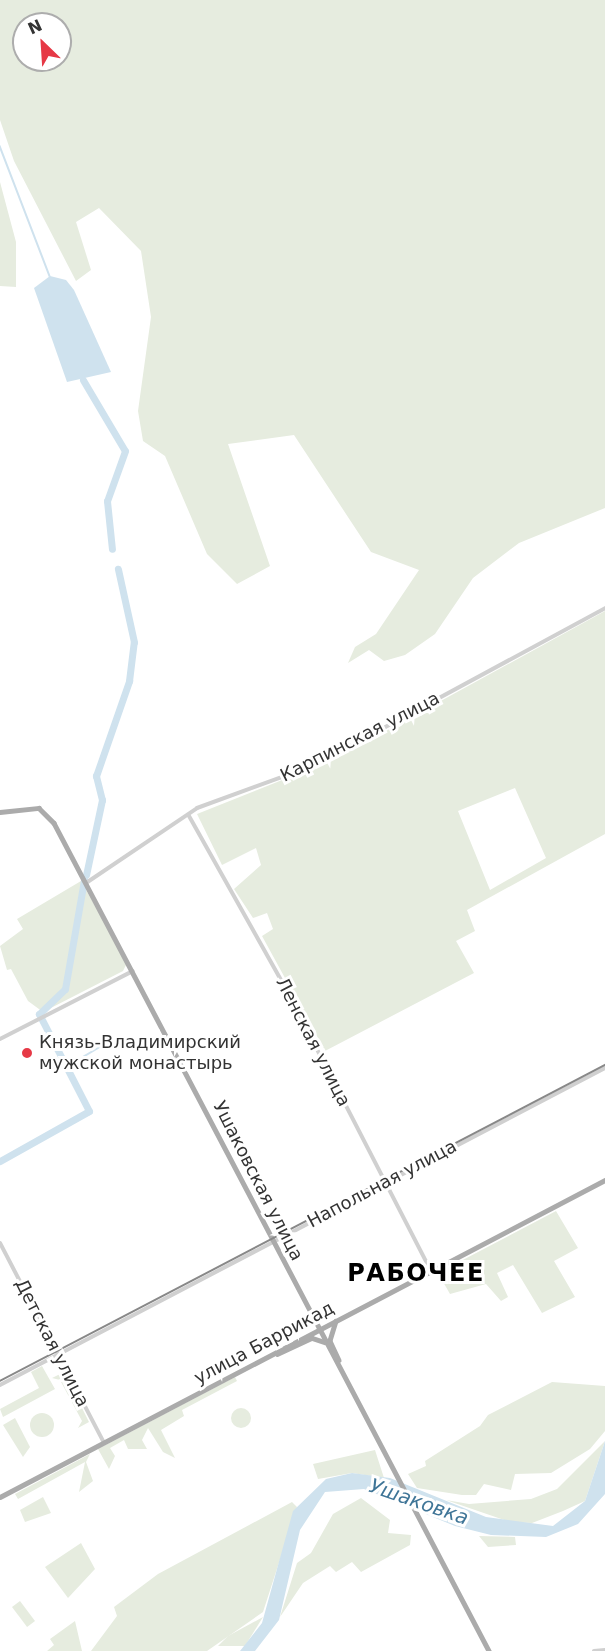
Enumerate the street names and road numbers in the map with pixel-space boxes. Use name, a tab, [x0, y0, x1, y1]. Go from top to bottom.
street label: Карпинская улица	[277, 687, 443, 787]
street label: Ленская улица	[271, 974, 355, 1110]
street label: Ушаковская улица	[208, 1097, 308, 1265]
street label: Напольная улица	[304, 1136, 460, 1232]
street label: Детская улица	[10, 1275, 94, 1411]
street label: улица Баррикад	[190, 1297, 338, 1389]

